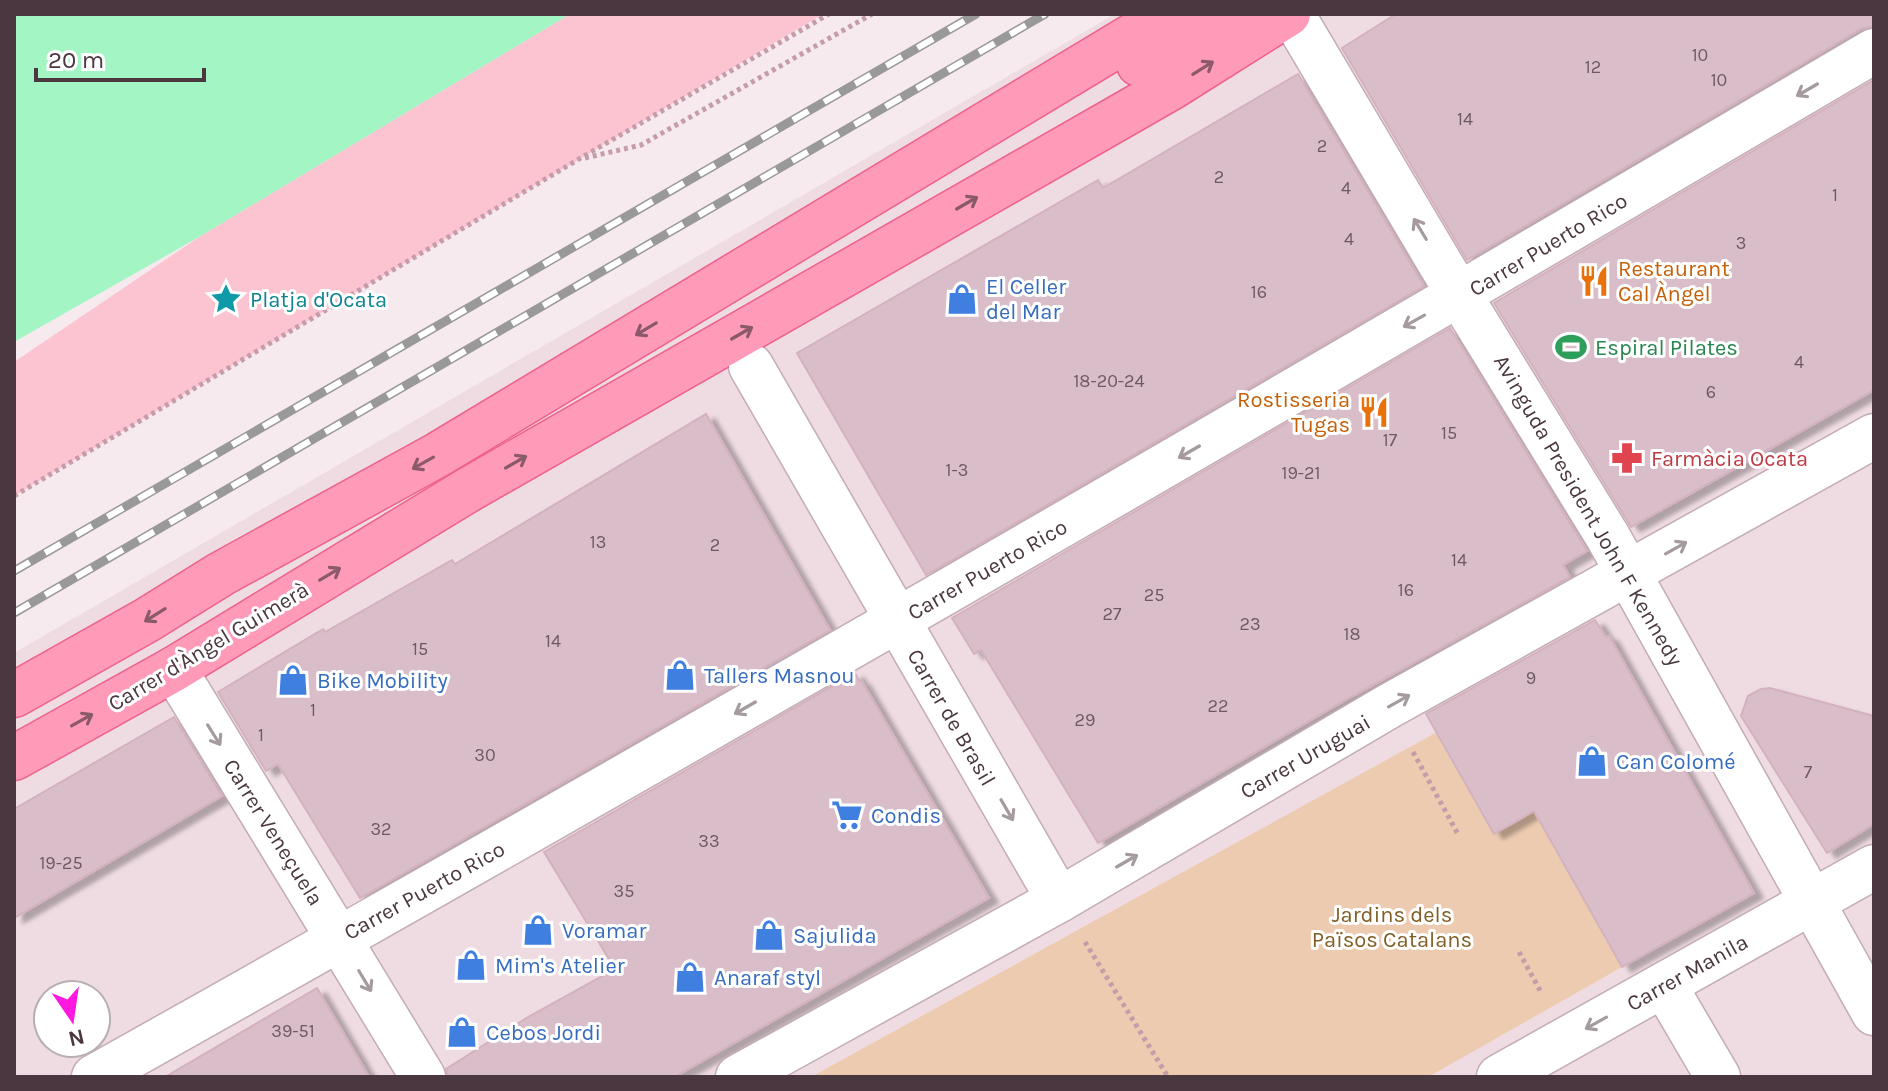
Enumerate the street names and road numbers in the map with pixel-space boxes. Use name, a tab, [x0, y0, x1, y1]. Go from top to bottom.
street label: Carrer Puerto Rico	[1465, 187, 1632, 302]
street label: Avinguda President John F Kennedy	[1488, 350, 1688, 671]
street label: Carrer Puerto Rico	[903, 514, 1072, 626]
street label: Carrer d'Àngel Guimerà	[103, 576, 313, 717]
street label: Carrer de Brasil	[901, 645, 1001, 790]
street label: Carrer Uruguai	[1236, 709, 1375, 805]
street label: Carrer Veneçuela	[218, 755, 329, 911]
street label: Carrer Puerto Rico	[340, 836, 509, 946]
street label: Carrer Manila	[1622, 929, 1753, 1017]

